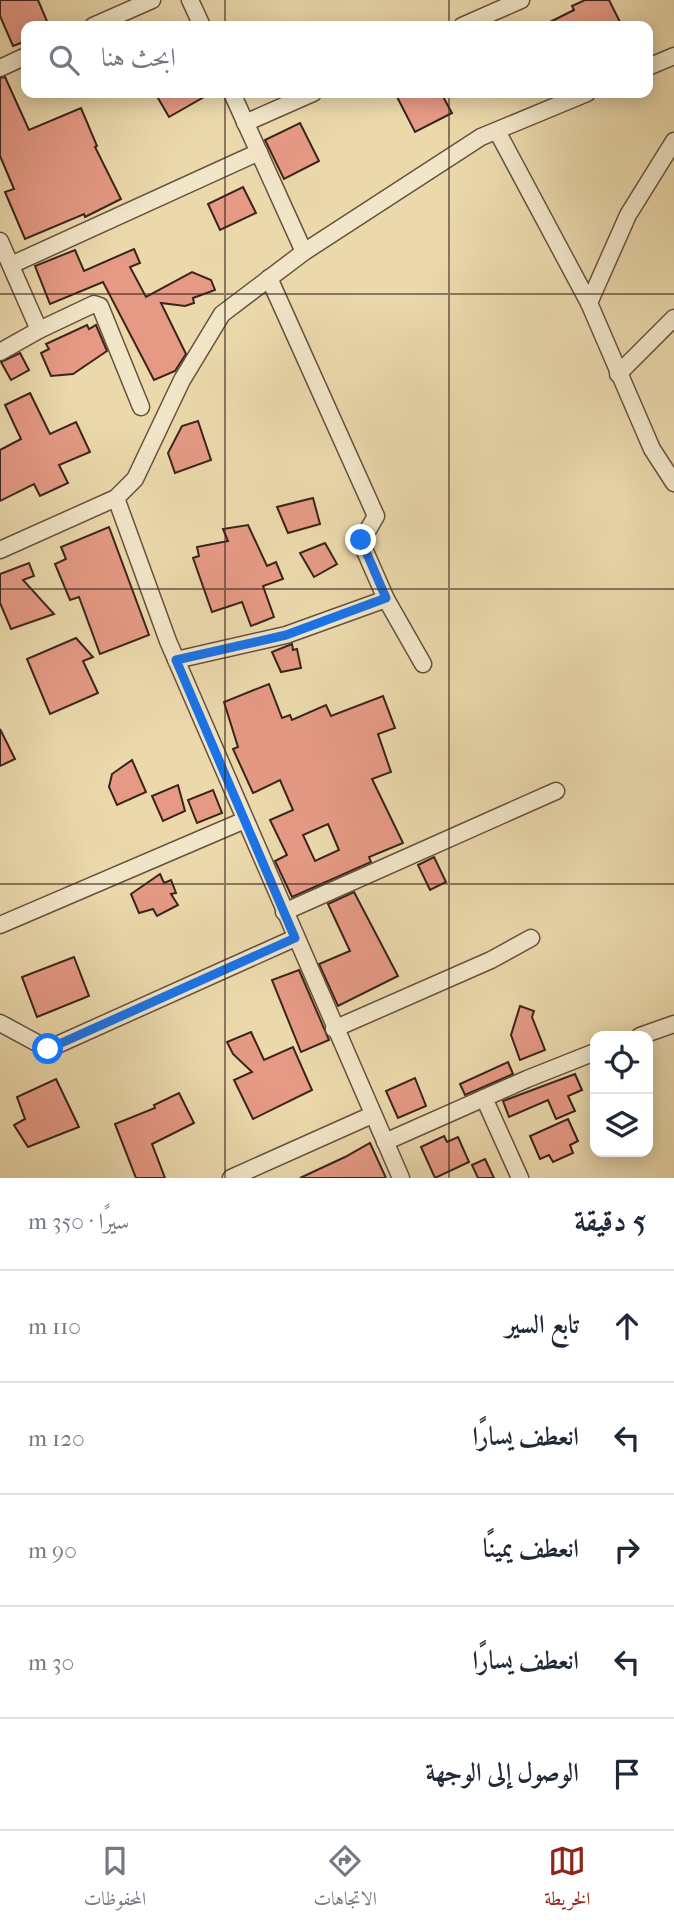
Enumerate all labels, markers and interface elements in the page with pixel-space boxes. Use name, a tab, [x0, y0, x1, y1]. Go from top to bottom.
search box	[21, 21, 653, 98]
icon: search	[45, 41, 83, 79]
text: ابحث هنا	[101, 42, 176, 73]
route end	[345, 524, 376, 555]
map controls	[590, 1031, 653, 1157]
button: locate	[590, 1031, 653, 1094]
route start	[32, 1033, 63, 1064]
button: layers	[590, 1094, 653, 1157]
text: 5 دقيقة	[574, 1204, 646, 1239]
text: سيرًا · 350 m	[28, 1208, 129, 1235]
icon: ahead	[608, 1307, 646, 1345]
text: تابع السير	[506, 1309, 579, 1340]
text: 110 m	[28, 1313, 81, 1340]
icon: left	[608, 1419, 646, 1457]
text: انعطف يسارًا	[472, 1421, 579, 1452]
text: 120 m	[28, 1425, 85, 1452]
icon: right	[608, 1531, 646, 1569]
text: انعطف يمينًا	[483, 1533, 579, 1564]
text: 90 m	[28, 1537, 77, 1564]
icon: left	[608, 1643, 646, 1681]
text: انعطف يسارًا	[472, 1645, 579, 1676]
text: 30 m	[28, 1649, 74, 1676]
icon: arrive	[608, 1755, 646, 1793]
text: الوصول إلى الوجهة	[425, 1757, 579, 1788]
tab: المحفوظات	[84, 1842, 146, 1917]
tab: الاتجاهات	[313, 1842, 377, 1917]
tab: الخريطة	[544, 1842, 590, 1917]

